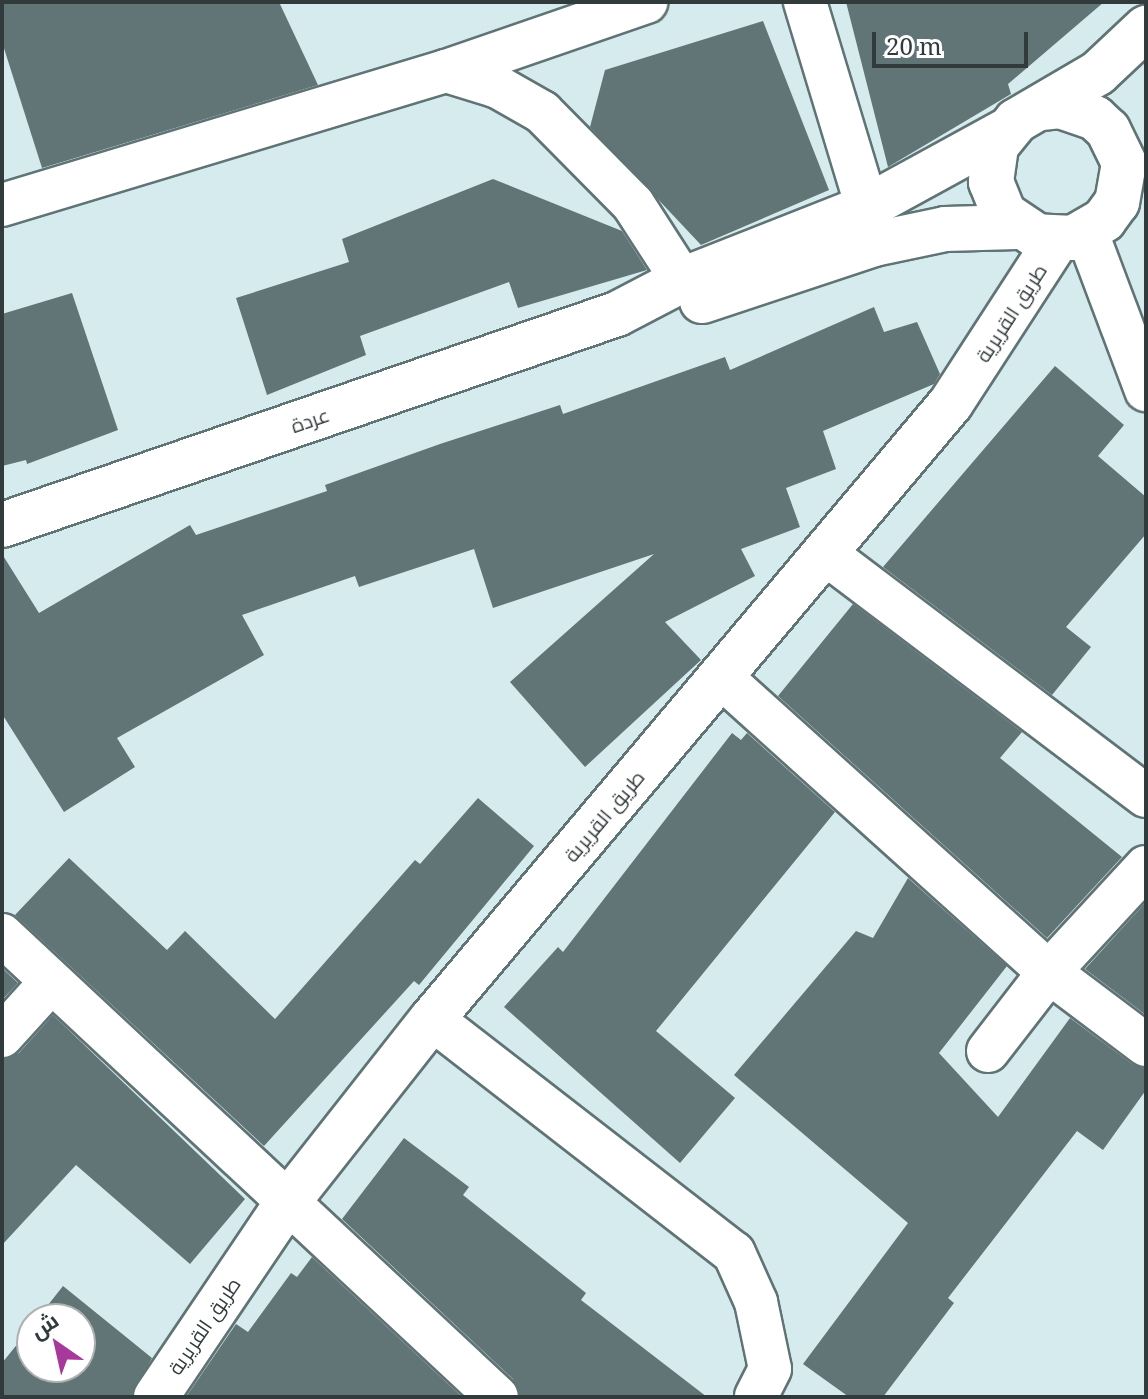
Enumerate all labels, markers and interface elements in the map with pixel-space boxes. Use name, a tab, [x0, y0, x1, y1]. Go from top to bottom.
scale bar	[876, 16, 1032, 66]
text: 20 m	[886, 29, 942, 62]
street label: طريق القريرية	[970, 259, 1052, 367]
street label: عردة	[288, 402, 332, 438]
street label: طريق القريرية	[559, 765, 649, 867]
street label: طريق القريرية	[163, 1273, 245, 1379]
north arrow	[16, 1303, 96, 1383]
text: ش	[24, 1304, 64, 1345]

